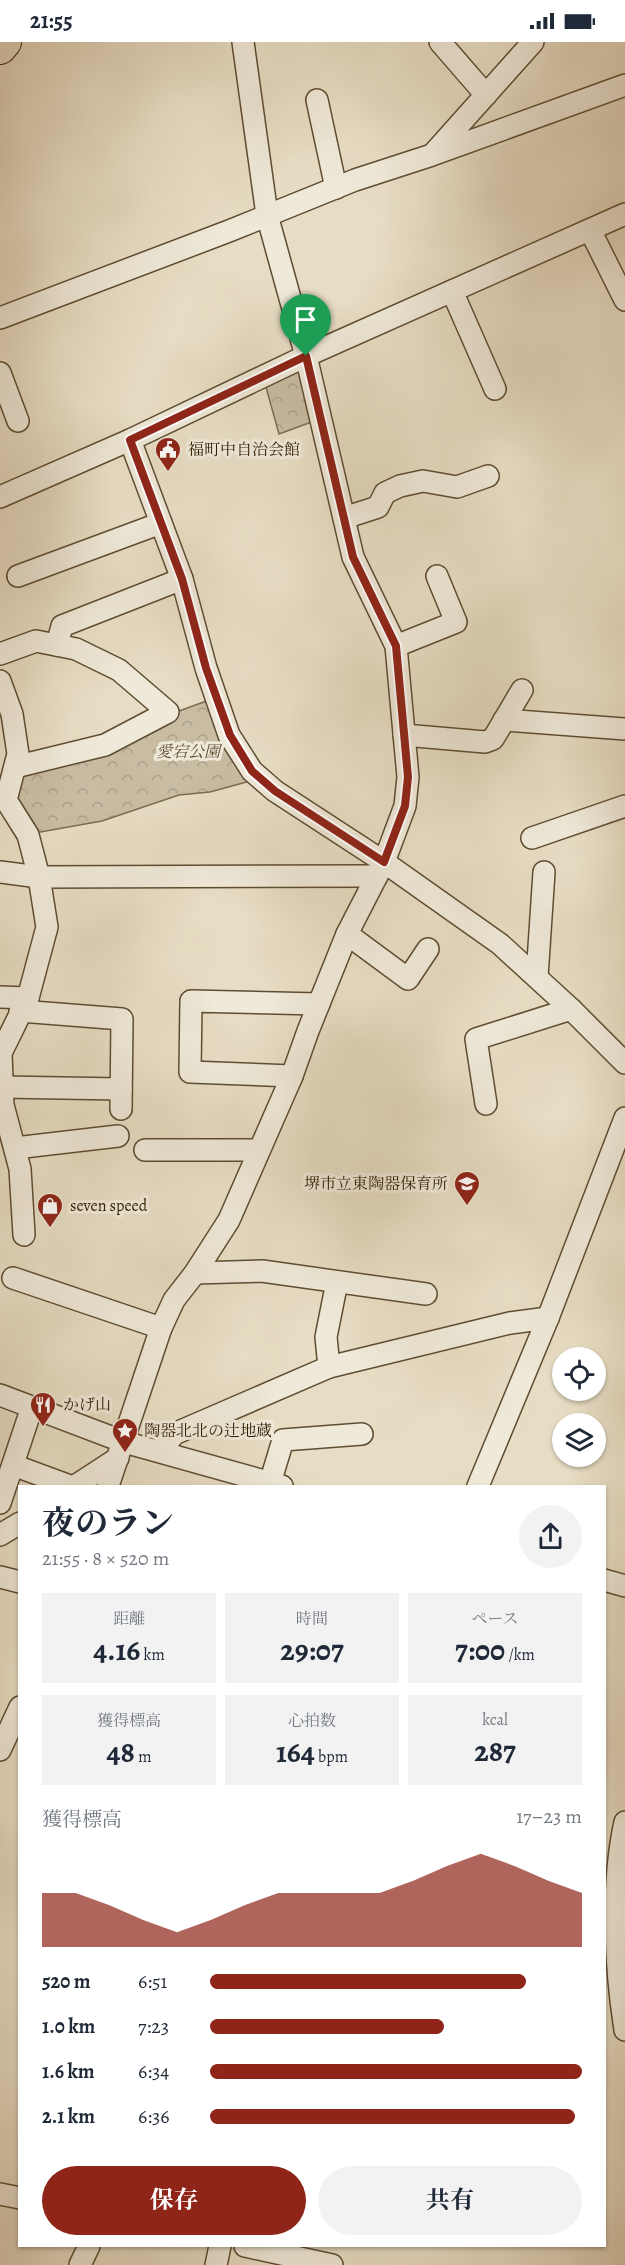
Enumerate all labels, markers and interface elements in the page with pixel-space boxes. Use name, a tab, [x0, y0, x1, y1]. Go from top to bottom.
text: 21:55	[30, 6, 73, 36]
pin	[280, 294, 331, 356]
icon: arrive	[289, 303, 322, 336]
public building icon: 福町中自治会館	[153, 435, 183, 473]
place label: 福町中自治会館	[188, 439, 300, 461]
park label: 愛宕公園	[156, 741, 223, 763]
school or university icon: 堺市立東陶器保育所	[452, 1169, 482, 1207]
place label: 堺市立東陶器保育所	[304, 1173, 448, 1195]
shop icon: seven speed	[35, 1191, 65, 1229]
place label: seven speed	[70, 1195, 148, 1217]
map controls	[552, 1347, 606, 1467]
button: locate	[552, 1347, 606, 1401]
restaurant icon: かげ山	[28, 1390, 58, 1428]
place label: かげ山	[63, 1394, 111, 1416]
button: layers	[552, 1413, 606, 1467]
place icon: 陶器北北の辻地蔵	[110, 1416, 140, 1454]
place label: 陶器北北の辻地蔵	[144, 1420, 272, 1442]
text: 夜のラン	[42, 1500, 174, 1545]
button: share	[519, 1505, 582, 1568]
text: 21:55 · 8 × 520 m	[42, 1545, 169, 1572]
text: 距離	[113, 1608, 145, 1630]
text: 時間	[296, 1608, 328, 1630]
text: ペース	[471, 1608, 519, 1630]
text: 4.16	[93, 1630, 140, 1670]
text: 29:07	[280, 1630, 344, 1670]
text: 7:00	[455, 1630, 505, 1670]
text: km	[140, 1644, 165, 1666]
text: /km	[505, 1644, 535, 1666]
text: kcal	[482, 1709, 508, 1731]
text: 獲得標高	[97, 1710, 161, 1732]
text: 心拍数	[288, 1710, 336, 1732]
text: 287	[474, 1731, 516, 1771]
text: 48	[107, 1732, 135, 1772]
text: 164	[276, 1732, 315, 1772]
text: m	[135, 1746, 151, 1768]
text: bpm	[315, 1746, 348, 1768]
text: 17–23 m	[516, 1803, 582, 1830]
text: 獲得標高	[42, 1806, 122, 1833]
text: 520 m	[42, 1968, 91, 1995]
text: 6:51	[138, 1968, 167, 1995]
text: 1.0 km	[42, 2013, 95, 2040]
text: 7:23	[138, 2013, 169, 2040]
text: 1.6 km	[42, 2058, 95, 2085]
text: 6:34	[138, 2058, 169, 2085]
text: 2.1 km	[42, 2103, 95, 2130]
text: 6:36	[138, 2103, 170, 2130]
button: 保存	[42, 2166, 306, 2235]
button: 共有	[318, 2166, 582, 2235]

